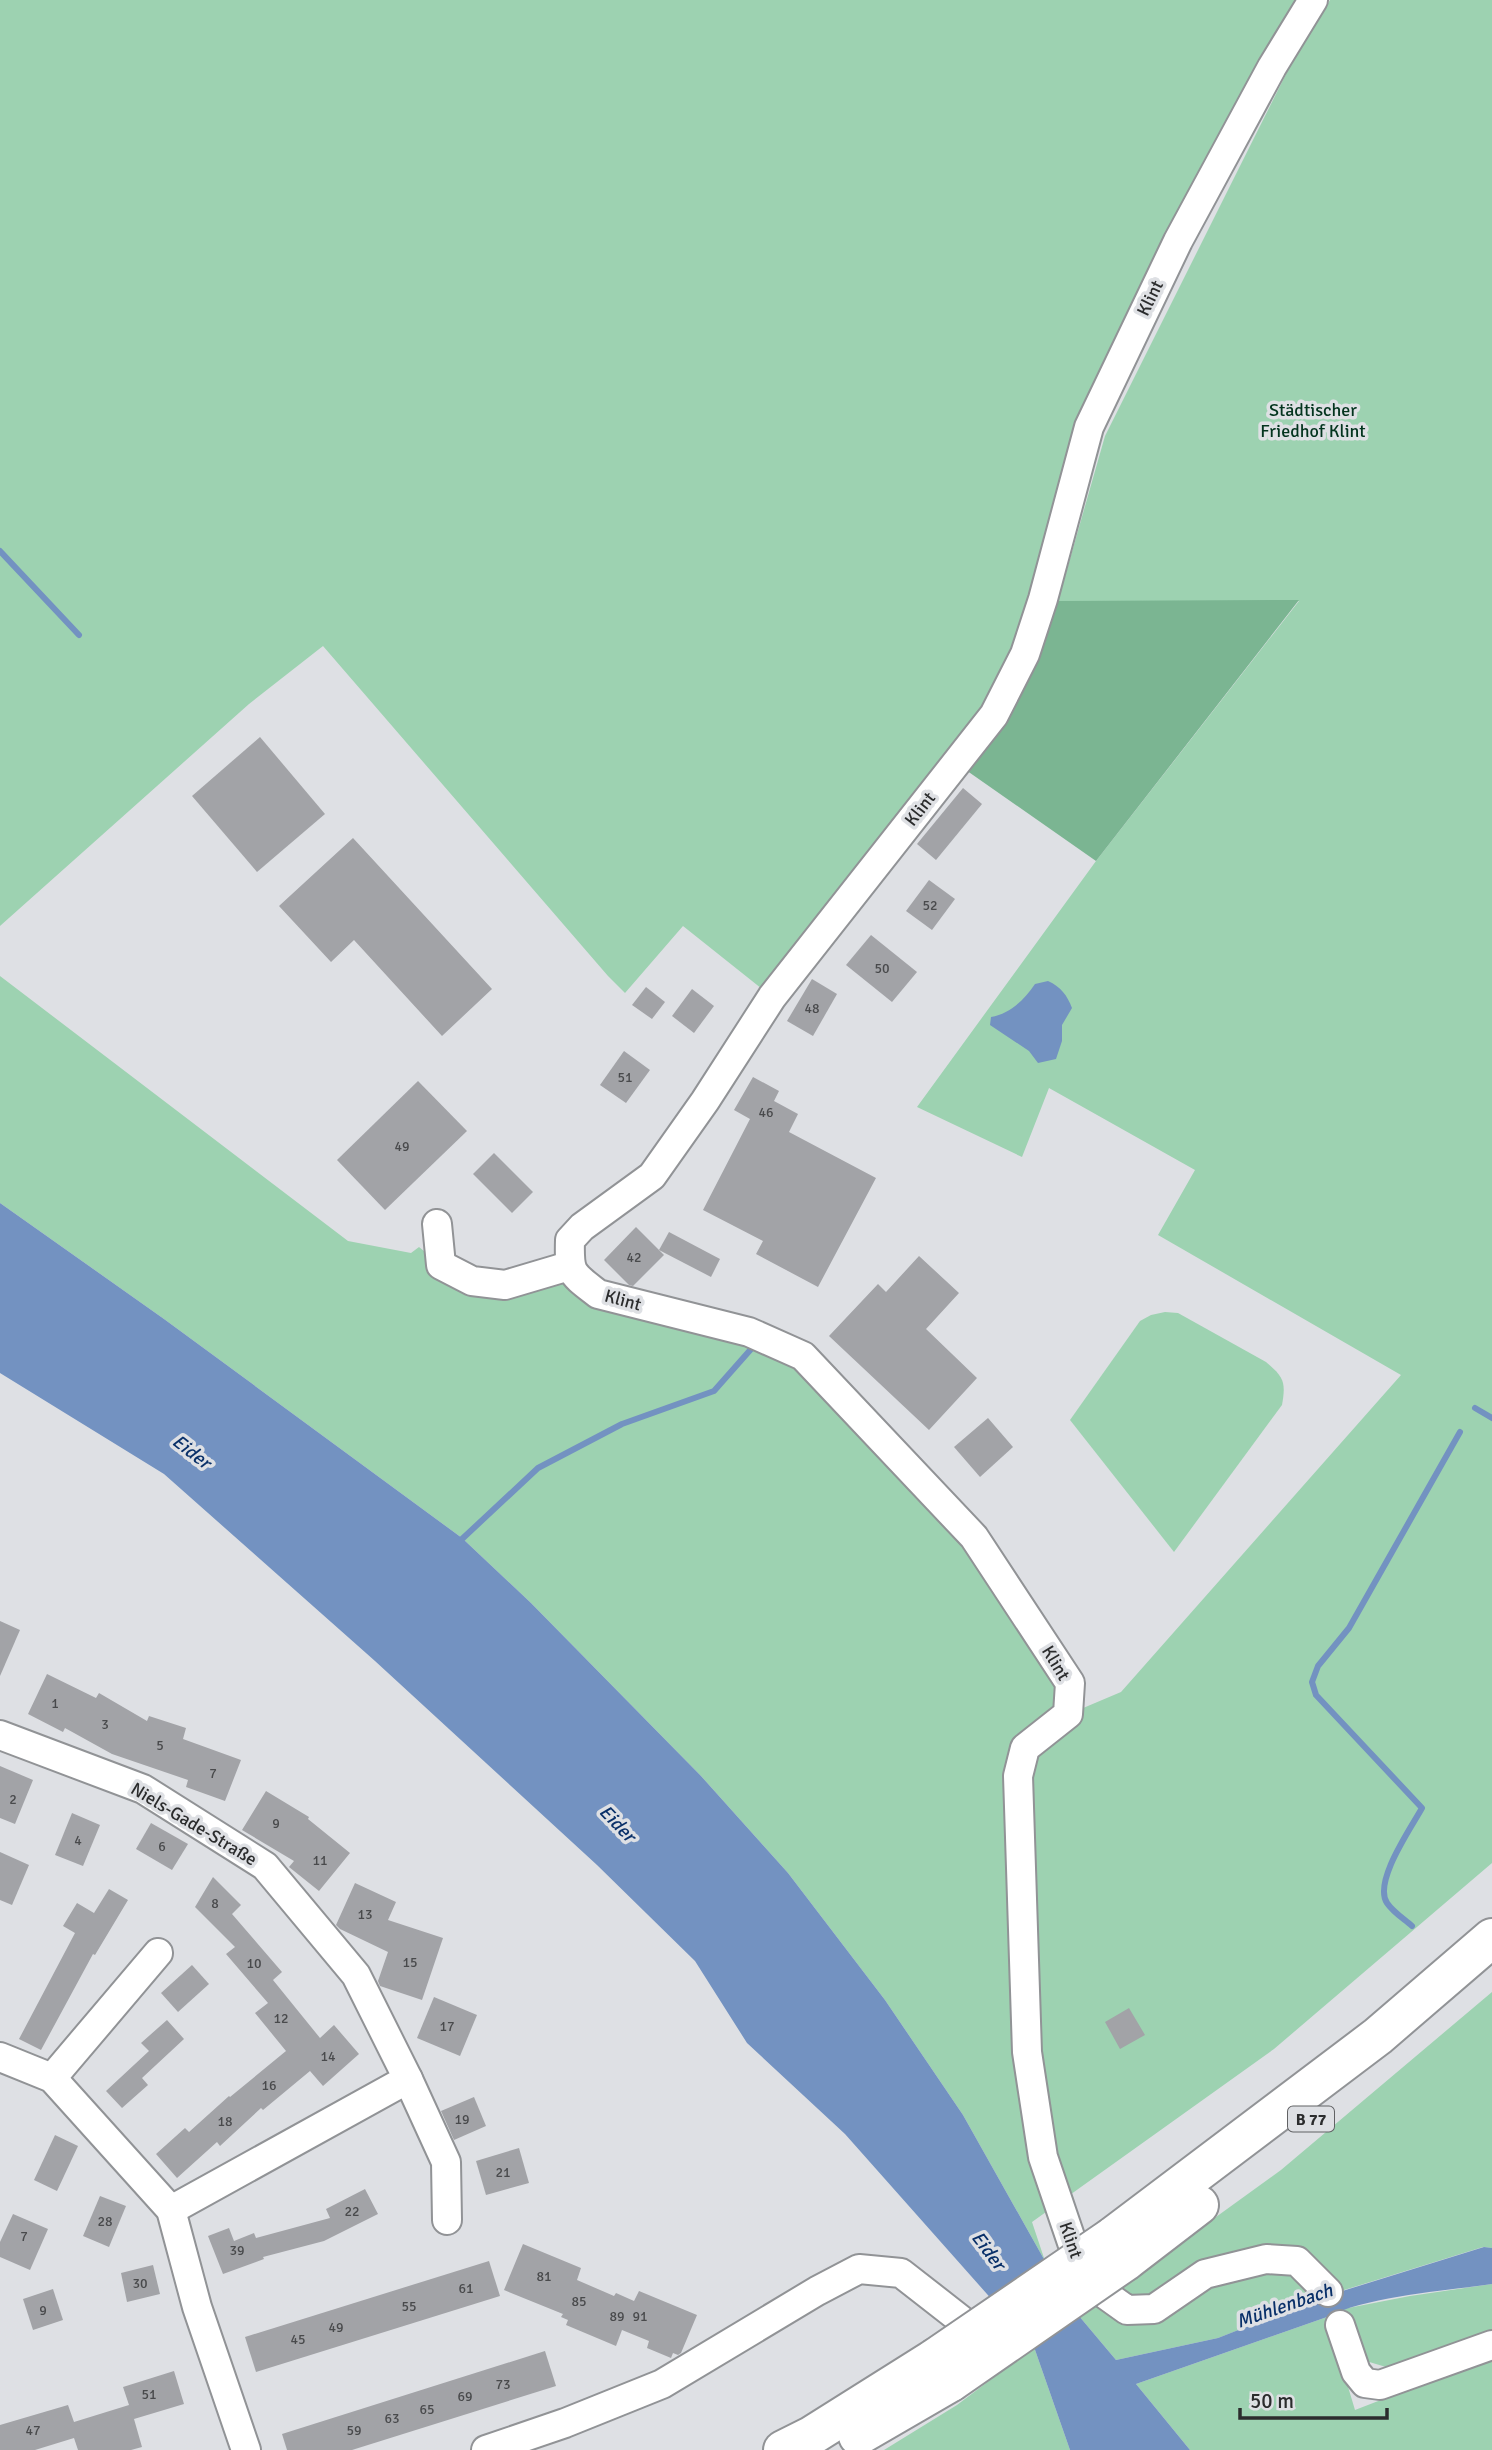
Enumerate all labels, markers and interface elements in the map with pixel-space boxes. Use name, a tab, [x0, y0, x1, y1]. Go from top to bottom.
street label: Klint	[1132, 277, 1168, 319]
park label: Städtischer Friedhof Klint	[1260, 399, 1366, 442]
street label: Klint	[900, 788, 940, 830]
house number: 52	[922, 897, 938, 914]
house number: 50	[874, 960, 890, 977]
house number: 48	[804, 1000, 820, 1017]
house number: 51	[617, 1069, 633, 1086]
house number: 46	[758, 1104, 774, 1121]
house number: 49	[394, 1138, 410, 1155]
house number: 42	[626, 1249, 642, 1266]
street label: Klint	[602, 1285, 644, 1315]
water label: Eider	[167, 1429, 218, 1476]
street label: Klint	[1037, 1642, 1075, 1684]
house number: 1	[51, 1695, 59, 1712]
house number: 3	[101, 1716, 109, 1733]
house number: 5	[156, 1737, 164, 1754]
house number: 7	[209, 1765, 217, 1782]
street label: Niels-Gade-Straße	[127, 1778, 261, 1870]
house number: 2	[9, 1791, 17, 1808]
water label: Eider	[594, 1800, 643, 1849]
house number: 9	[272, 1815, 280, 1832]
house number: 4	[74, 1832, 82, 1849]
house number: 6	[158, 1838, 166, 1855]
house number: 11	[312, 1852, 328, 1869]
house number: 8	[211, 1895, 219, 1912]
house number: 13	[357, 1906, 373, 1923]
house number: 15	[402, 1954, 418, 1971]
house number: 10	[246, 1955, 262, 1972]
house number: 12	[273, 2010, 289, 2027]
house number: 17	[439, 2018, 455, 2035]
house number: 14	[320, 2048, 336, 2065]
house number: 16	[261, 2077, 277, 2094]
road number: B 77	[1288, 2106, 1334, 2132]
house number: 19	[454, 2111, 470, 2128]
house number: 18	[217, 2113, 233, 2130]
house number: 21	[495, 2164, 511, 2181]
house number: 22	[344, 2203, 360, 2220]
house number: 28	[97, 2213, 113, 2230]
street label: Klint	[1055, 2219, 1087, 2261]
water label: Eider	[966, 2226, 1012, 2277]
house number: 7	[20, 2228, 28, 2245]
house number: 39	[229, 2242, 245, 2259]
house number: 81	[536, 2268, 552, 2285]
house number: 30	[132, 2275, 148, 2292]
water label: Mühlenbach	[1233, 2278, 1336, 2334]
house number: 61	[458, 2280, 474, 2297]
house number: 85	[571, 2293, 587, 2310]
house number: 55	[401, 2298, 417, 2315]
house number: 9	[39, 2302, 47, 2319]
house number: 89	[609, 2308, 625, 2325]
house number: 91	[632, 2308, 648, 2325]
house number: 49	[328, 2319, 344, 2336]
house number: 45	[290, 2331, 306, 2348]
house number: 73	[495, 2376, 511, 2393]
scale bar	[1240, 2376, 1387, 2420]
house number: 51	[141, 2386, 157, 2403]
house number: 69	[457, 2388, 473, 2405]
text: 50 m	[1250, 2388, 1294, 2414]
house number: 65	[419, 2401, 435, 2418]
house number: 63	[384, 2410, 400, 2427]
house number: 47	[25, 2422, 41, 2439]
house number: 59	[346, 2422, 362, 2439]

